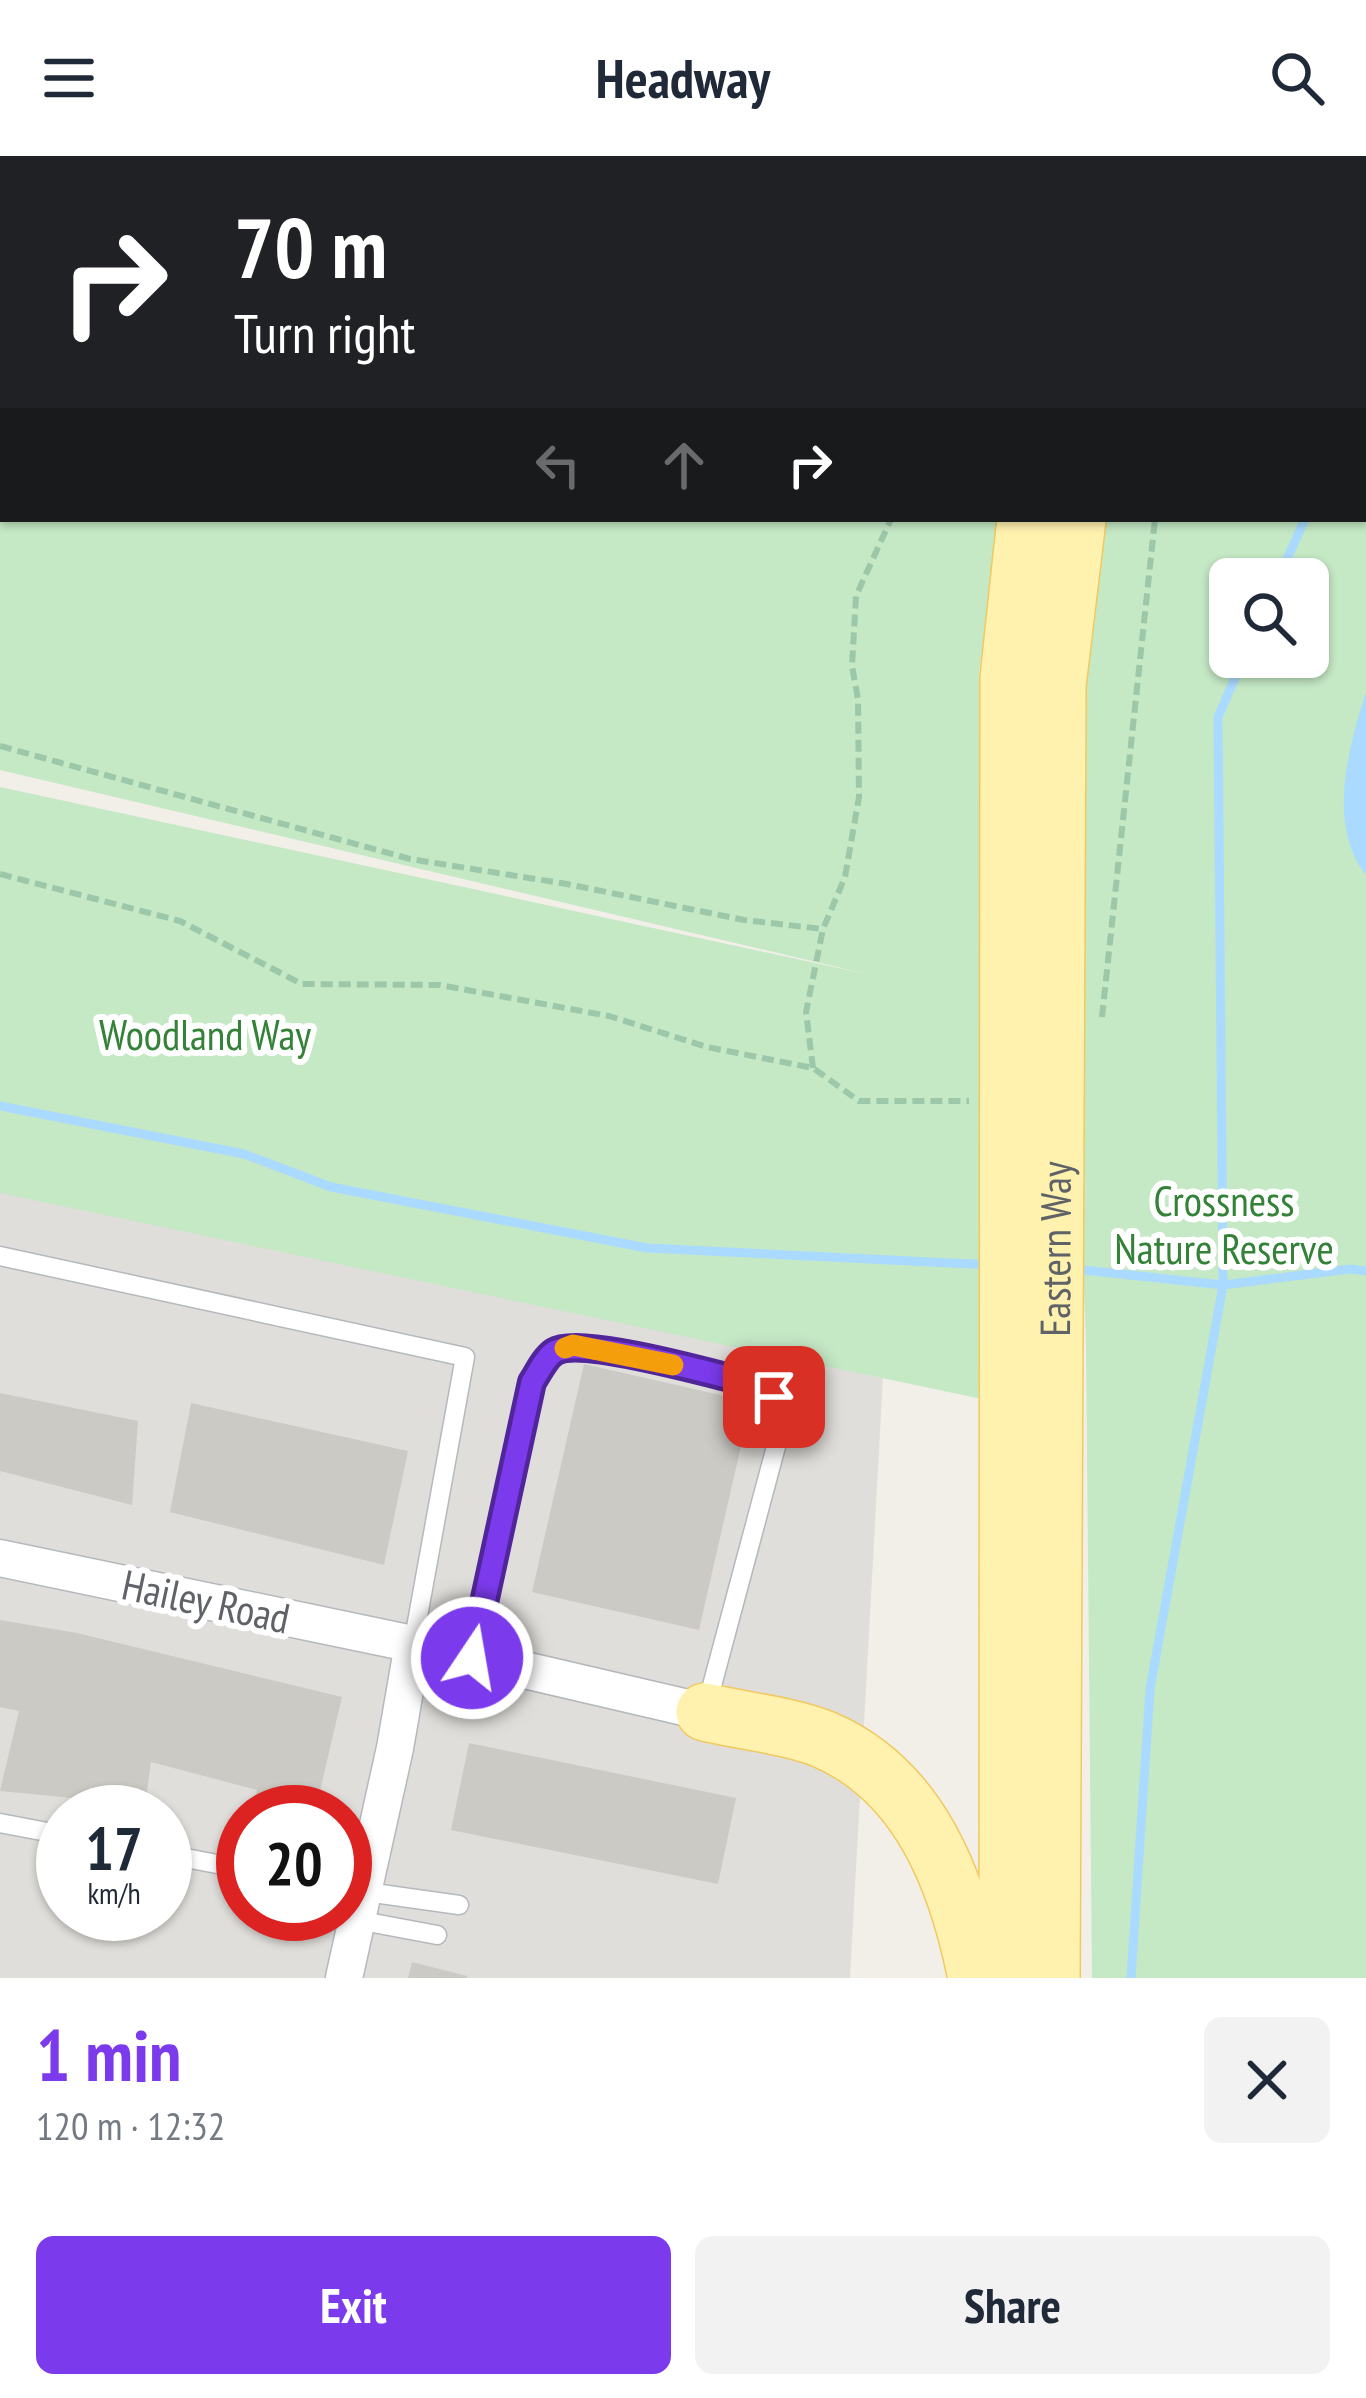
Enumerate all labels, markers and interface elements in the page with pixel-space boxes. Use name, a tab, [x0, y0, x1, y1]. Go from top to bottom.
text: Headway	[596, 43, 770, 113]
icon: menu	[36, 45, 102, 111]
icon: search	[1264, 45, 1330, 111]
text: 70 m	[234, 192, 387, 301]
icon: right	[36, 204, 192, 360]
text: Turn right	[234, 298, 415, 368]
icon: left	[525, 432, 591, 498]
icon: ahead	[651, 432, 717, 498]
icon: right	[777, 432, 843, 498]
map controls	[1209, 558, 1329, 678]
button: search	[1209, 558, 1329, 678]
park label: Woodland Way	[99, 1007, 311, 1062]
street label: Eastern Way	[1026, 1161, 1082, 1337]
park label: Crossness Nature Reserve	[1114, 1173, 1334, 1276]
pin	[723, 1346, 825, 1448]
icon: arrive	[741, 1364, 807, 1430]
street label: Hailey Road	[117, 1556, 295, 1646]
position arrow	[409, 1595, 535, 1721]
speed limit sign: 20	[216, 1785, 372, 1941]
text: 17	[85, 1809, 143, 1887]
text: km/h	[87, 1873, 141, 1912]
text: 1 min	[36, 2008, 181, 2101]
button: close	[1204, 2017, 1330, 2143]
text: 120 m · 12:32	[36, 2100, 225, 2151]
button: Exit	[36, 2236, 671, 2374]
button: Share	[695, 2236, 1330, 2374]

